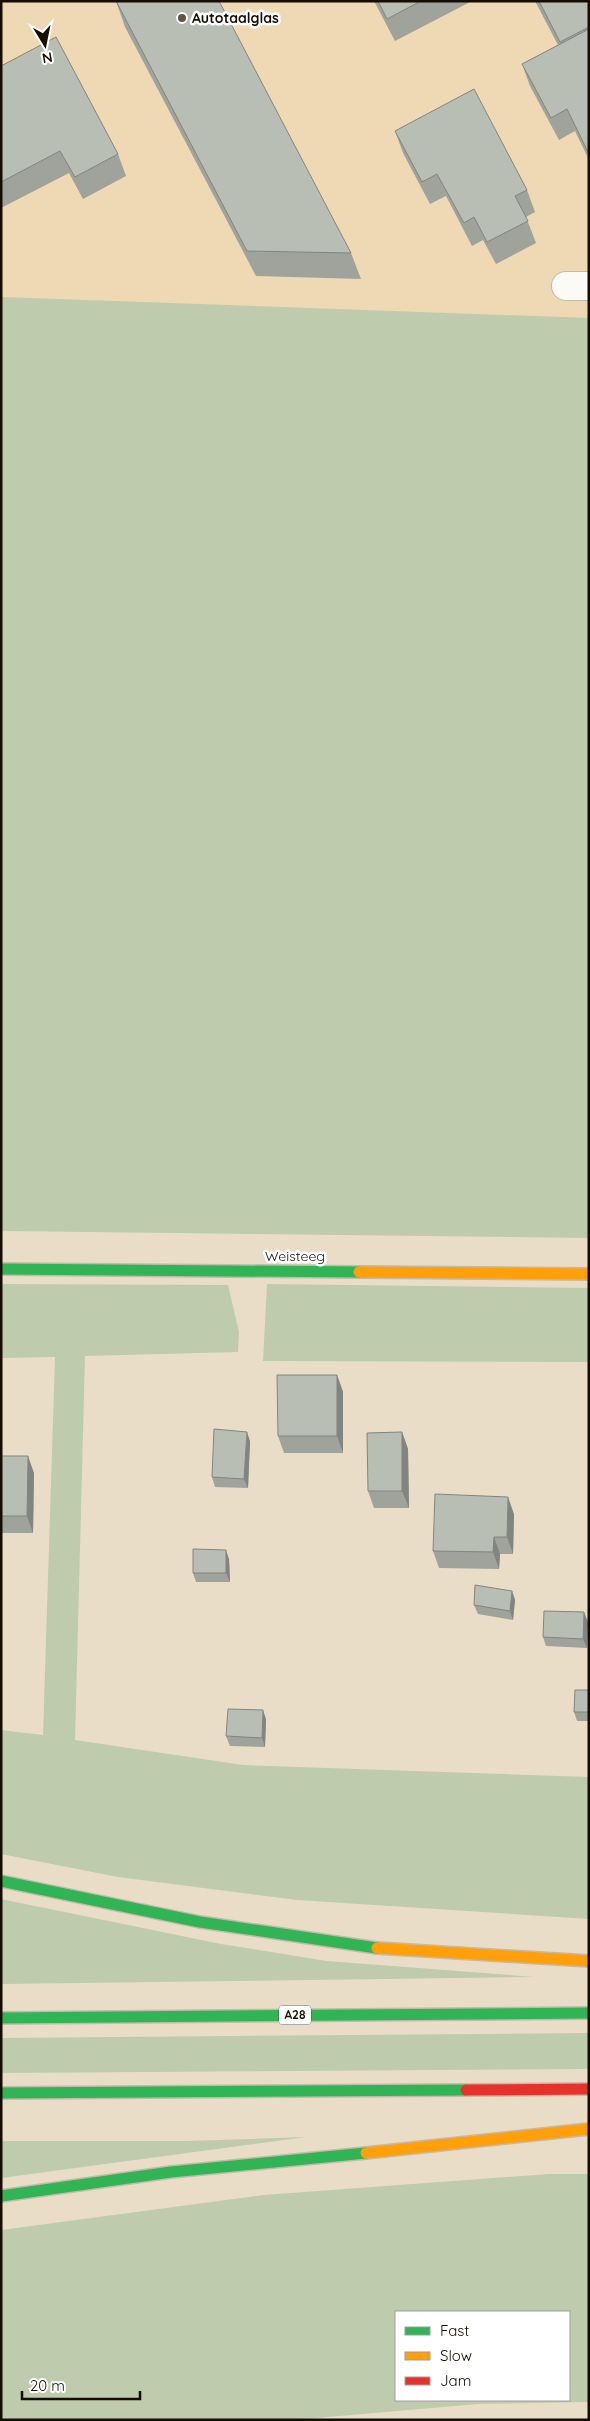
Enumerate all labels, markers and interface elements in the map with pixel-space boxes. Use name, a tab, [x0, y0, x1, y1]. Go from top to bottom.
place label: Autotaalglas	[192, 9, 279, 27]
marker: Autotaalglas	[176, 12, 188, 24]
north arrow	[20, 20, 70, 70]
text: N	[41, 48, 54, 68]
street label: Weisteeg	[265, 1247, 325, 1265]
road number: A28	[279, 2006, 311, 2024]
legend	[395, 2311, 570, 2401]
text: Fast	[440, 2321, 469, 2340]
text: Slow	[440, 2346, 472, 2365]
scale bar	[22, 2368, 140, 2400]
text: Jam	[440, 2371, 471, 2390]
text: 20 m	[30, 2376, 65, 2395]

